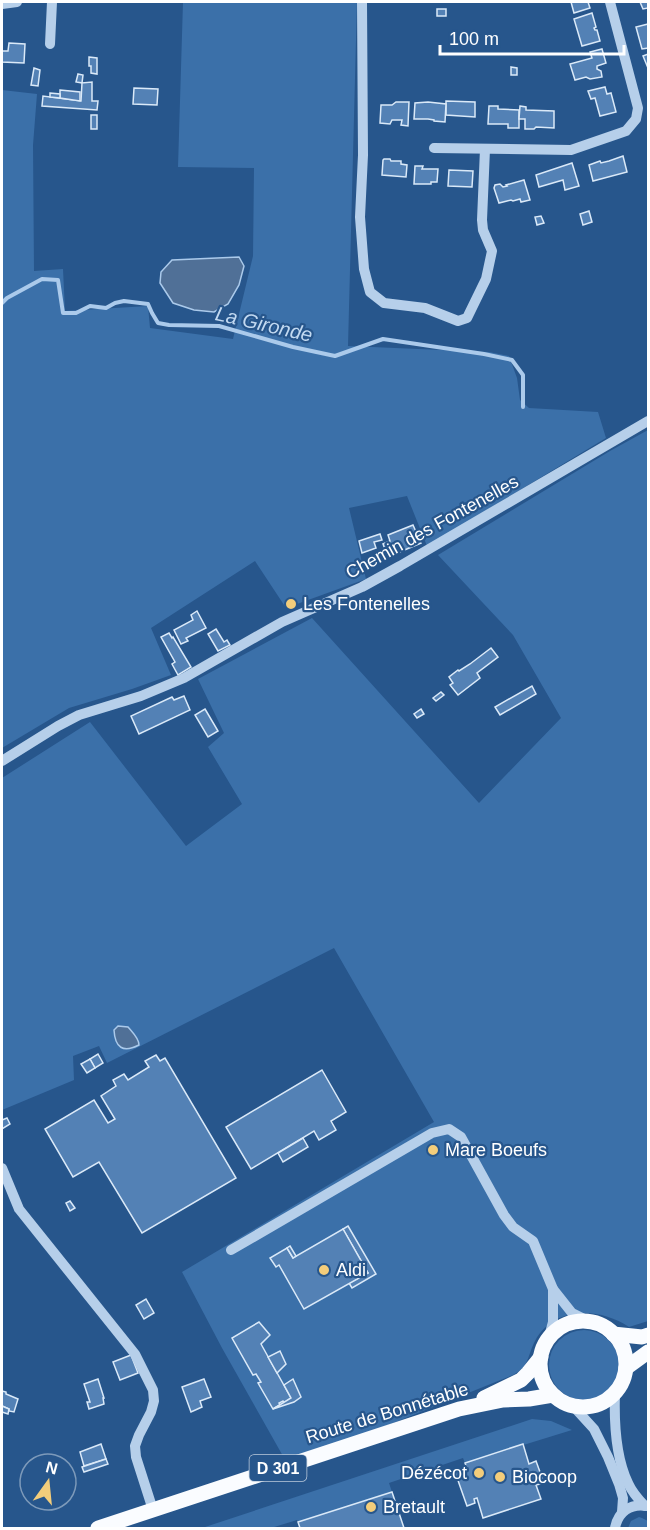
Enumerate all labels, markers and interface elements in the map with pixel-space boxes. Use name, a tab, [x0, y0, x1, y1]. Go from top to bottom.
scale bar	[440, 18, 624, 56]
text: 100 m	[449, 29, 499, 49]
water label: La Gironde	[213, 302, 315, 346]
street label: Chemin des Fontenelles	[342, 471, 522, 583]
place label: Les Fontenelles	[303, 594, 430, 614]
marker: Les Fontenelles	[284, 597, 298, 611]
place label: Mare Boeufs	[445, 1140, 547, 1160]
marker: Mare Boeufs	[426, 1143, 440, 1157]
place label: Aldi	[336, 1260, 366, 1280]
marker: Aldi	[317, 1263, 331, 1277]
street label: Route de Bonnétable	[303, 1379, 471, 1447]
north arrow	[18, 1452, 78, 1512]
road number: D 301	[250, 1455, 306, 1481]
text: N	[44, 1458, 60, 1478]
place label: Dézécot	[401, 1463, 467, 1483]
marker: Dézécot	[472, 1466, 486, 1480]
place label: Biocoop	[512, 1467, 577, 1487]
marker: Biocoop	[493, 1470, 507, 1484]
place label: Bretault	[383, 1497, 445, 1517]
marker: Bretault	[364, 1500, 378, 1514]

